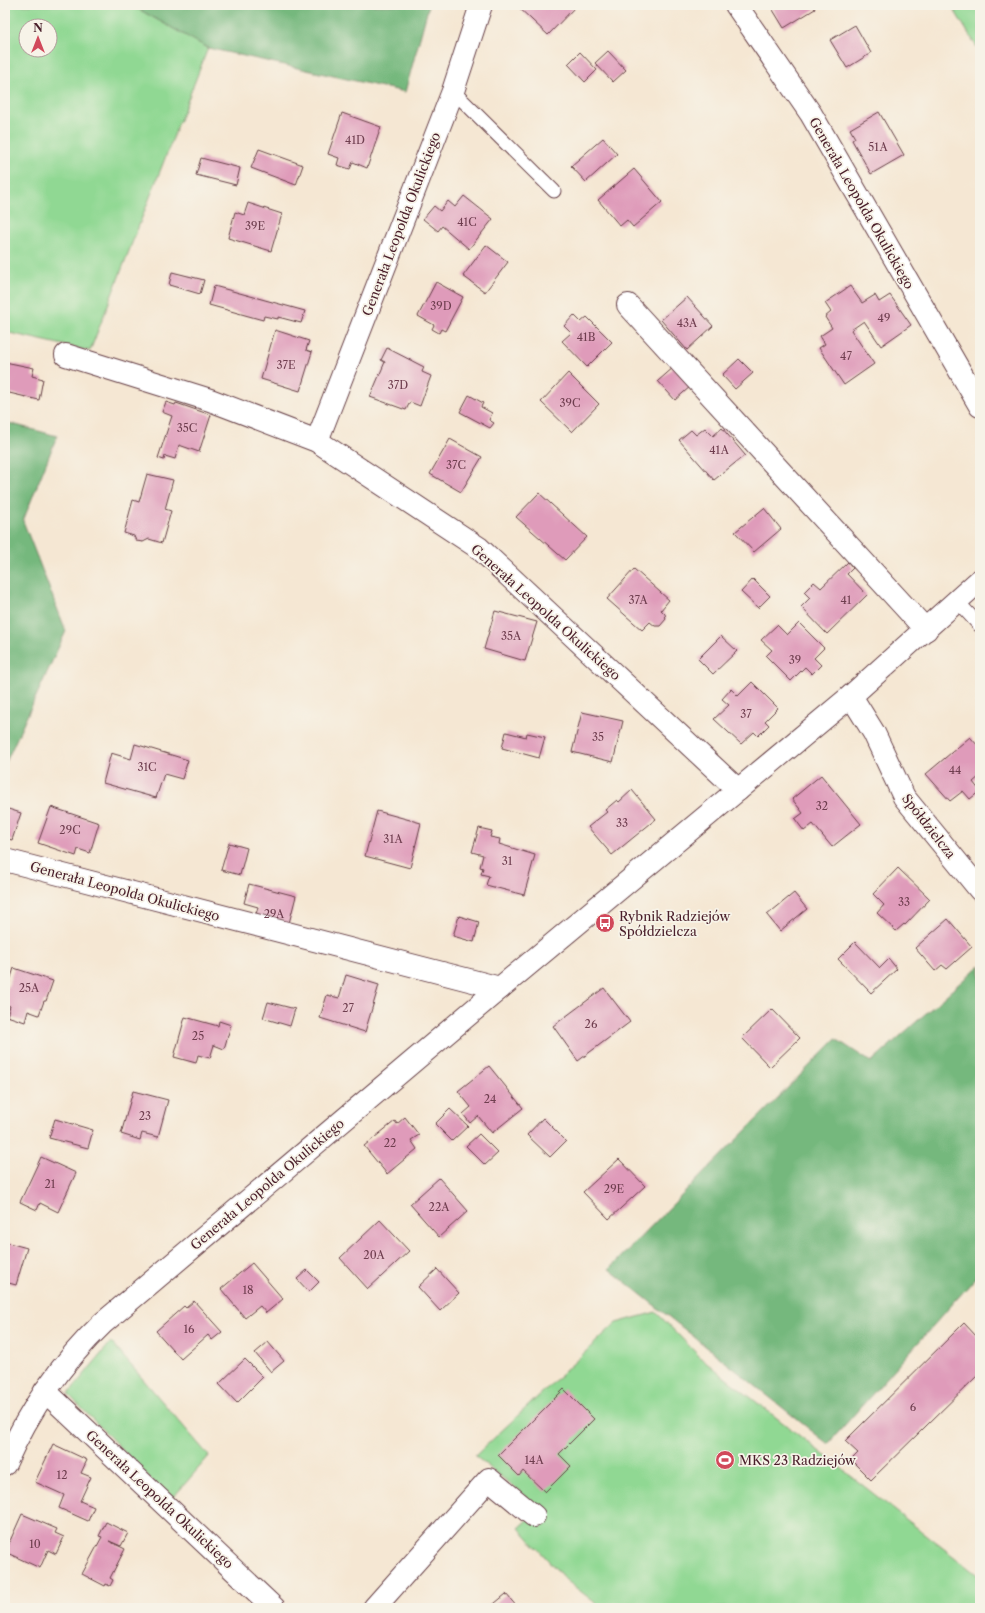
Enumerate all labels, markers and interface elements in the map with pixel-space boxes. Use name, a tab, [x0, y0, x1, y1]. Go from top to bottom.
north arrow	[18, 18, 58, 58]
text: N	[33, 21, 43, 35]
street label: Generała Leopolda Okulickiego	[806, 114, 918, 292]
street label: Generała Leopolda Okulickiego	[358, 130, 444, 318]
house number: 41D	[345, 133, 365, 147]
house number: 51A	[868, 140, 888, 154]
house number: 41C	[457, 215, 477, 229]
house number: 39E	[245, 219, 265, 233]
house number: 39D	[430, 299, 452, 313]
house number: 49	[878, 311, 890, 325]
house number: 43A	[677, 316, 698, 330]
house number: 41B	[577, 330, 596, 344]
house number: 47	[840, 349, 852, 363]
house number: 37E	[276, 358, 296, 372]
house number: 37D	[388, 378, 408, 392]
house number: 39C	[560, 396, 580, 410]
house number: 35C	[177, 421, 197, 435]
house number: 41A	[709, 443, 730, 457]
house number: 37C	[446, 458, 466, 472]
street label: Generała Leopolda Okulickiego	[468, 541, 624, 683]
house number: 37A	[628, 593, 648, 607]
house number: 41	[841, 593, 852, 607]
house number: 35A	[501, 629, 522, 643]
house number: 39	[789, 653, 801, 667]
house number: 37	[740, 707, 752, 721]
house number: 35	[592, 730, 604, 744]
house number: 31C	[137, 760, 157, 774]
house number: 44	[949, 763, 961, 777]
street label: Spółdzielcza	[899, 790, 959, 862]
house number: 32	[816, 799, 828, 813]
house number: 33	[616, 816, 628, 830]
house number: 29C	[59, 823, 81, 837]
house number: 31A	[383, 832, 404, 846]
house number: 31	[502, 854, 513, 868]
street label: Generała Leopolda Okulickiego	[28, 858, 222, 924]
house number: 33	[898, 895, 910, 909]
house number: 29A	[264, 907, 285, 921]
place label: Rybnik Radziejów Spółdzielcza	[619, 908, 730, 939]
bus stop icon: Rybnik Radziejów Spółdzielcza	[594, 912, 616, 934]
house number: 25A	[19, 981, 40, 995]
house number: 27	[342, 1001, 354, 1015]
house number: 26	[585, 1017, 598, 1031]
house number: 25	[192, 1029, 204, 1043]
house number: 24	[484, 1092, 496, 1106]
house number: 23	[139, 1109, 151, 1123]
street label: Generała Leopolda Okulickiego	[187, 1115, 347, 1253]
house number: 22	[384, 1136, 396, 1150]
house number: 21	[45, 1177, 56, 1191]
house number: 29E	[604, 1182, 625, 1196]
house number: 22A	[429, 1200, 450, 1214]
house number: 20A	[363, 1248, 385, 1262]
house number: 18	[242, 1283, 254, 1297]
house number: 16	[183, 1322, 195, 1336]
house number: 6	[910, 1400, 917, 1414]
street label: Generała Leopolda Okulickiego	[83, 1426, 237, 1572]
sports icon: MKS 23 Radziejów	[714, 1449, 736, 1471]
place label: MKS 23 Radziejów	[739, 1452, 856, 1468]
house number: 14A	[524, 1453, 544, 1467]
house number: 12	[57, 1468, 67, 1482]
house number: 10	[29, 1537, 41, 1551]

